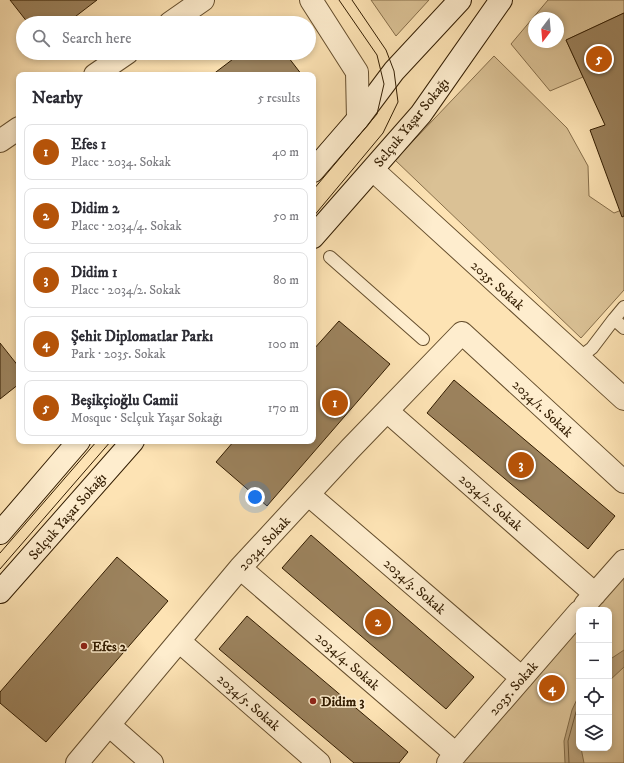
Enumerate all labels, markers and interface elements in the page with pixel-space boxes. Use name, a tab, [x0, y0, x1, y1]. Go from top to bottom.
north arrow	[528, 12, 564, 48]
search box	[16, 16, 316, 60]
icon: search	[30, 27, 52, 49]
text: Search here	[62, 29, 131, 48]
pin: 5	[586, 44, 612, 74]
street label: Selçuk Yaşar Sokağı	[370, 74, 454, 171]
text: Nearby	[32, 87, 82, 109]
text: 5 results	[258, 90, 300, 106]
text: Efes 1	[71, 135, 106, 154]
text: 1	[44, 144, 48, 160]
text: 40 m	[272, 144, 299, 160]
text: Place · 2034. Sokak	[71, 154, 171, 170]
text: Didim 2	[71, 199, 119, 218]
text: 2	[43, 208, 49, 224]
text: 50 m	[273, 208, 299, 224]
text: Place · 2034/4. Sokak	[71, 218, 182, 234]
street label: 2035. Sokak	[467, 257, 528, 315]
text: Didim 1	[71, 263, 117, 282]
text: 3	[44, 272, 48, 288]
text: 80 m	[273, 272, 299, 288]
text: Place · 2034/2. Sokak	[71, 282, 181, 298]
text: Şehit Diplomatlar Parkı	[71, 327, 213, 346]
text: 4	[42, 336, 50, 352]
text: 100 m	[268, 336, 299, 352]
text: Park · 2035. Sokak	[71, 346, 166, 362]
street label: 2034/1. Sokak	[508, 376, 577, 442]
pin: 1	[322, 388, 348, 418]
text: Beşikçioğlu Camii	[71, 391, 178, 410]
text: 5	[43, 400, 49, 416]
text: 170 m	[268, 400, 299, 416]
text: Mosque · Selçuk Yaşar Sokağı	[71, 410, 222, 426]
pin: 3	[508, 450, 534, 480]
street label: Selçuk Yaşar Sokağı	[25, 469, 111, 564]
street label: 2034/2. Sokak	[455, 470, 526, 535]
your location	[245, 487, 265, 507]
street label: 2034. Sokak	[235, 513, 295, 575]
street label: 2034/3. Sokak	[379, 555, 449, 619]
pin: 2	[365, 607, 391, 637]
map controls	[576, 607, 612, 751]
button: +	[576, 607, 612, 643]
street label: 2034/4. Sokak	[311, 629, 383, 695]
place label: Efes 2	[92, 638, 128, 656]
marker: Efes 2	[79, 641, 89, 651]
button: −	[576, 643, 612, 679]
street label: 2035. Sokak	[485, 658, 542, 720]
street label: 2034/5. Sokak	[213, 670, 284, 735]
pin: 4	[539, 673, 565, 703]
button: locate	[576, 679, 612, 715]
place label: Didim 3	[321, 693, 364, 711]
marker: Didim 3	[308, 696, 318, 706]
button: layers	[576, 715, 612, 751]

